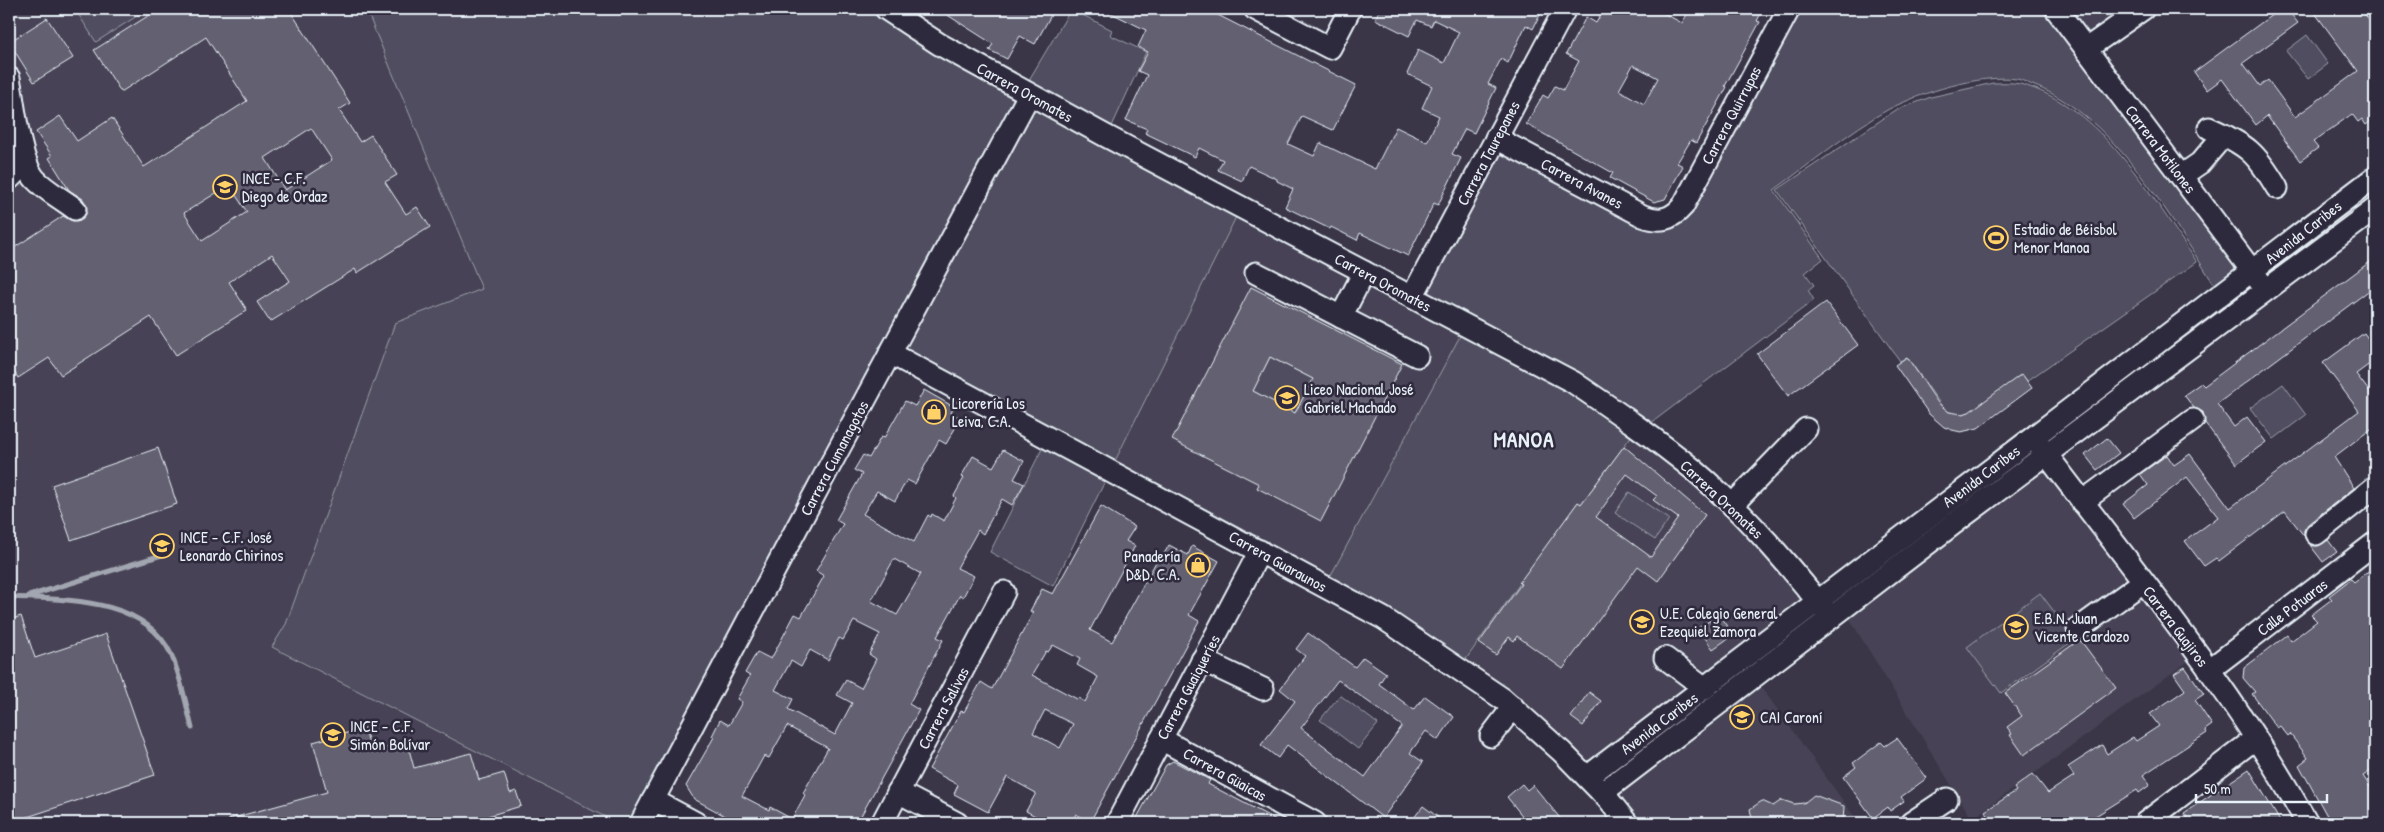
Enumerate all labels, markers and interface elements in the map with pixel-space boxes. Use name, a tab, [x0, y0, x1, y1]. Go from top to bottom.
street label: Carrera Oromates	[973, 57, 1077, 127]
street label: Carrera Quirrupas	[1696, 62, 1766, 168]
street label: Carrera Taurepanes	[1451, 97, 1525, 209]
street label: Carrera Motilones	[2121, 100, 2201, 198]
street label: Carrera Avanes	[1537, 152, 1627, 214]
place label: INCE - C.F. Diego de Ordaz	[242, 167, 328, 207]
school or university icon: INCE - C.F. Diego de Ordaz	[212, 174, 238, 200]
street label: Avenida Caribes	[2260, 195, 2346, 269]
place label: Estadio de Béisbol Menor Manoa	[2014, 218, 2118, 258]
sports icon: Estadio de Béisbol Menor Manoa	[1983, 225, 2009, 251]
street label: Carrera Oromates	[1331, 247, 1435, 317]
place label: Liceo Nacional José Gabriel Machado	[1304, 378, 1414, 418]
school or university icon: Liceo Nacional José Gabriel Machado	[1274, 385, 1300, 411]
place label: Licorería Los Leiva, C.A.	[952, 392, 1025, 432]
street label: Carrera Cumanagotos	[794, 397, 874, 519]
shop icon: Licorería Los Leiva, C.A.	[921, 399, 947, 425]
district label: MANOA	[1494, 425, 1554, 454]
street label: Avenida Caribes	[1938, 440, 2024, 512]
street label: Carrera Oromates	[1676, 455, 1768, 543]
street label: Carrera Guaraunos	[1225, 525, 1331, 597]
place label: INCE - C.F. José Leonardo Chirinos	[180, 526, 283, 566]
school or university icon: INCE - C.F. José Leonardo Chirinos	[149, 533, 175, 559]
place label: Panadería D&D, C.A.	[1124, 545, 1180, 585]
shop icon: Panadería D&D, C.A.	[1185, 552, 1211, 578]
street label: Calle Potuaras	[2252, 573, 2332, 641]
street label: Carrera Guajiros	[2138, 581, 2214, 671]
place label: U.E. Colegio General Ezequiel Zamora	[1660, 602, 1778, 642]
place label: E.B.N. Juan Vicente Cardozo	[2034, 607, 2130, 647]
school or university icon: U.E. Colegio General Ezequiel Zamora	[1629, 609, 1655, 635]
school or university icon: E.B.N. Juan Vicente Cardozo	[2003, 614, 2029, 640]
street label: Carrera Guaiqueríes	[1151, 631, 1225, 743]
street label: Carrera Salivas	[912, 663, 974, 753]
street label: Avenida Caribes	[1616, 687, 1702, 759]
school or university icon: CAI Caroní	[1729, 704, 1755, 730]
place label: CAI Caroní	[1760, 706, 1822, 728]
place label: INCE - C.F. Simón Bolívar	[350, 715, 430, 755]
school or university icon: INCE - C.F. Simón Bolívar	[320, 722, 346, 748]
street label: Carrera Güaicas	[1179, 742, 1271, 806]
scale bar	[2196, 772, 2328, 804]
text: 50 m	[2204, 778, 2231, 799]

